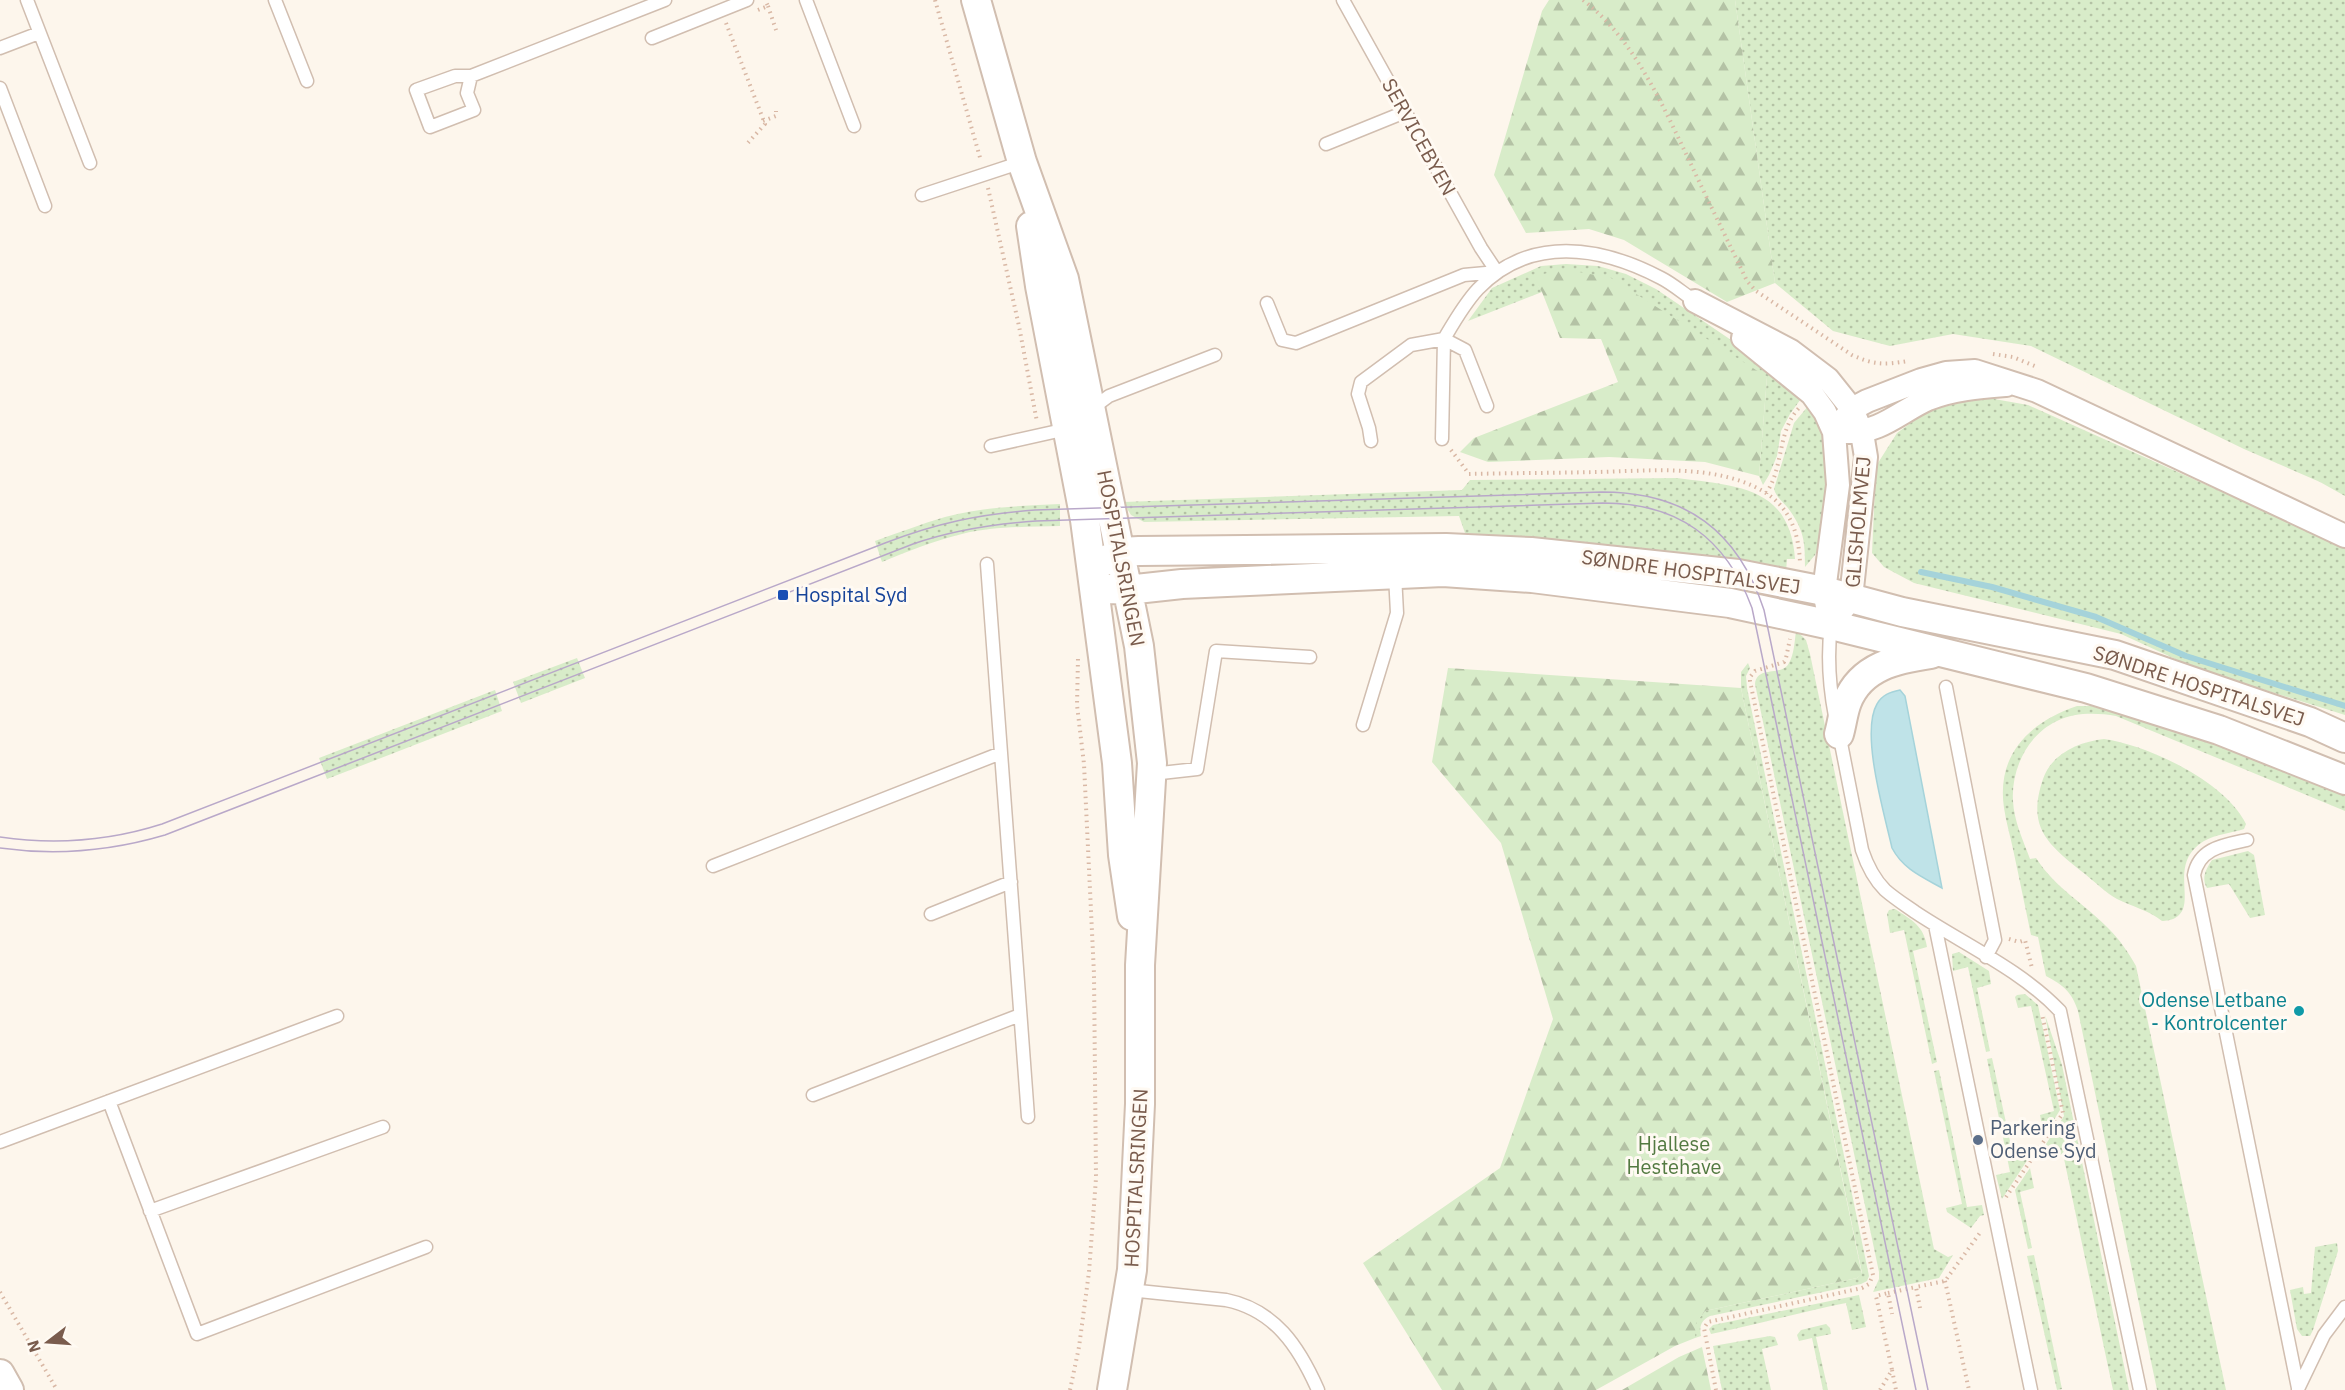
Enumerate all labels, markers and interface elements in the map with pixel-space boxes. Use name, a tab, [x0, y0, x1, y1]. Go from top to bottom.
street label: SERVICEBYEN	[1376, 73, 1463, 200]
street label: GLISHOLMVEJ	[1838, 455, 1877, 589]
street label: HOSPITALSRINGEN	[1091, 467, 1152, 648]
street label: SØNDRE HOSPITALSVEJ	[1580, 543, 1802, 600]
place label: Hospital Syd	[795, 581, 908, 608]
marker: Hospital Syd	[776, 588, 790, 602]
street label: SØNDRE HOSPITALSVEJ	[2090, 639, 2308, 732]
place label: Odense Letbane - Kontrolcenter	[2141, 986, 2287, 1036]
marker: Odense Letbane - Kontrolcenter	[2292, 1004, 2306, 1018]
street label: HOSPITALSRINGEN	[1117, 1088, 1154, 1268]
place label: Parkering Odense Syd	[1990, 1114, 2097, 1164]
park label: Hjallese Hestehave	[1626, 1130, 1722, 1180]
marker: Parkering Odense Syd	[1971, 1133, 1985, 1147]
north arrow	[18, 1312, 78, 1372]
text: N	[22, 1338, 45, 1355]

